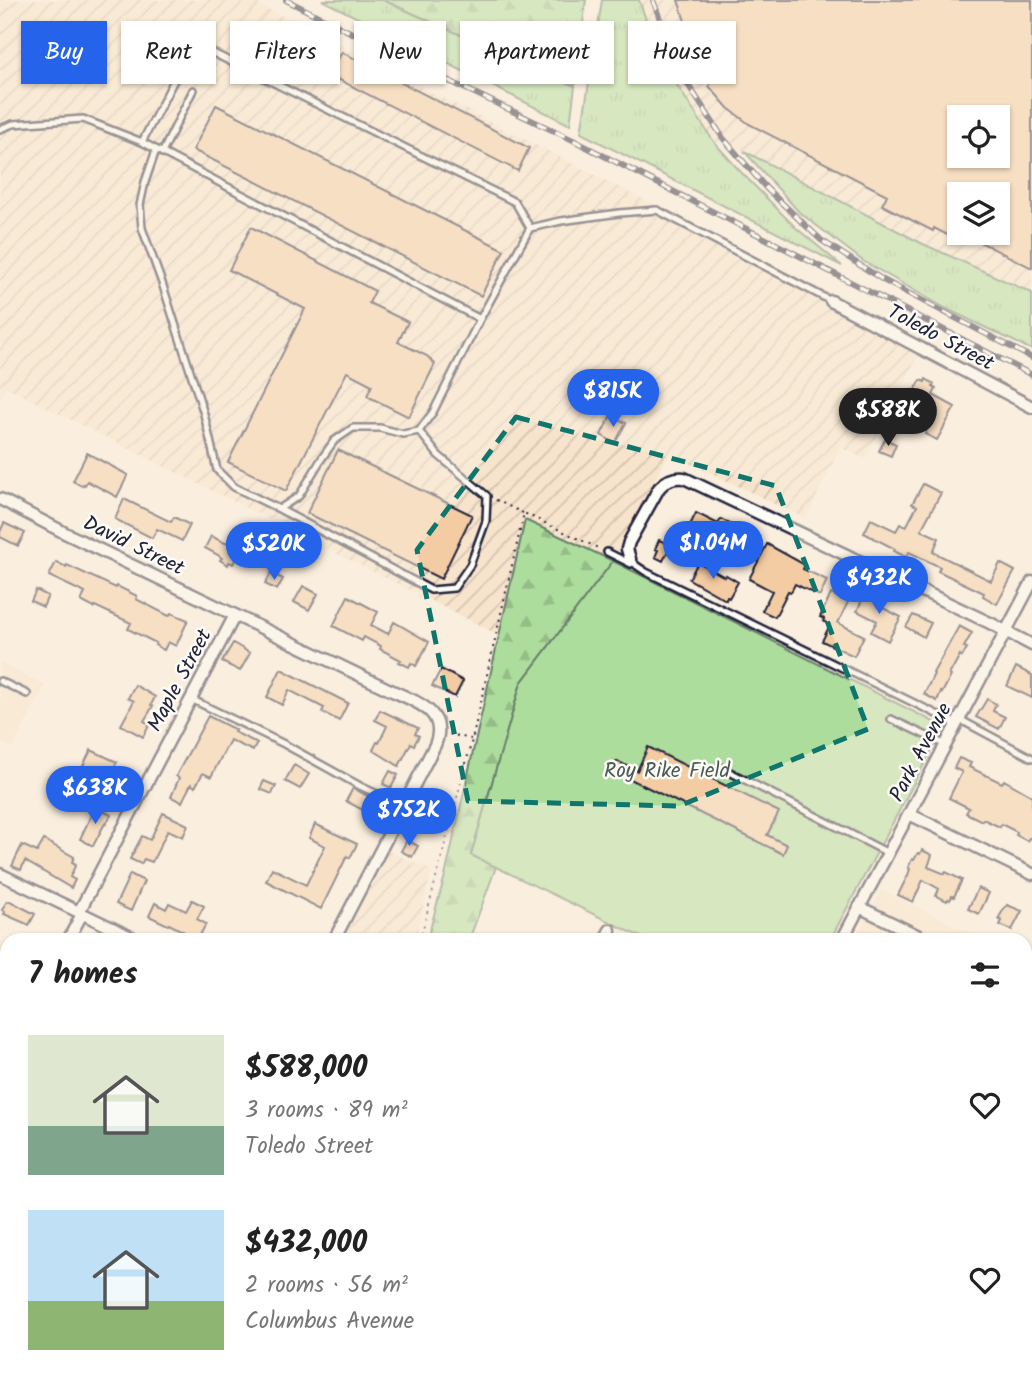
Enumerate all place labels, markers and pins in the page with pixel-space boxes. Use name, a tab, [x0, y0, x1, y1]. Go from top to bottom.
pin: $815K	[564, 370, 662, 429]
pin: $588K	[839, 388, 937, 448]
pin: $520K	[225, 522, 323, 582]
pin: $1.04M	[656, 522, 770, 581]
pin: $432K	[830, 556, 928, 616]
pin: $638K	[46, 766, 144, 826]
pin: $752K	[360, 788, 458, 848]

